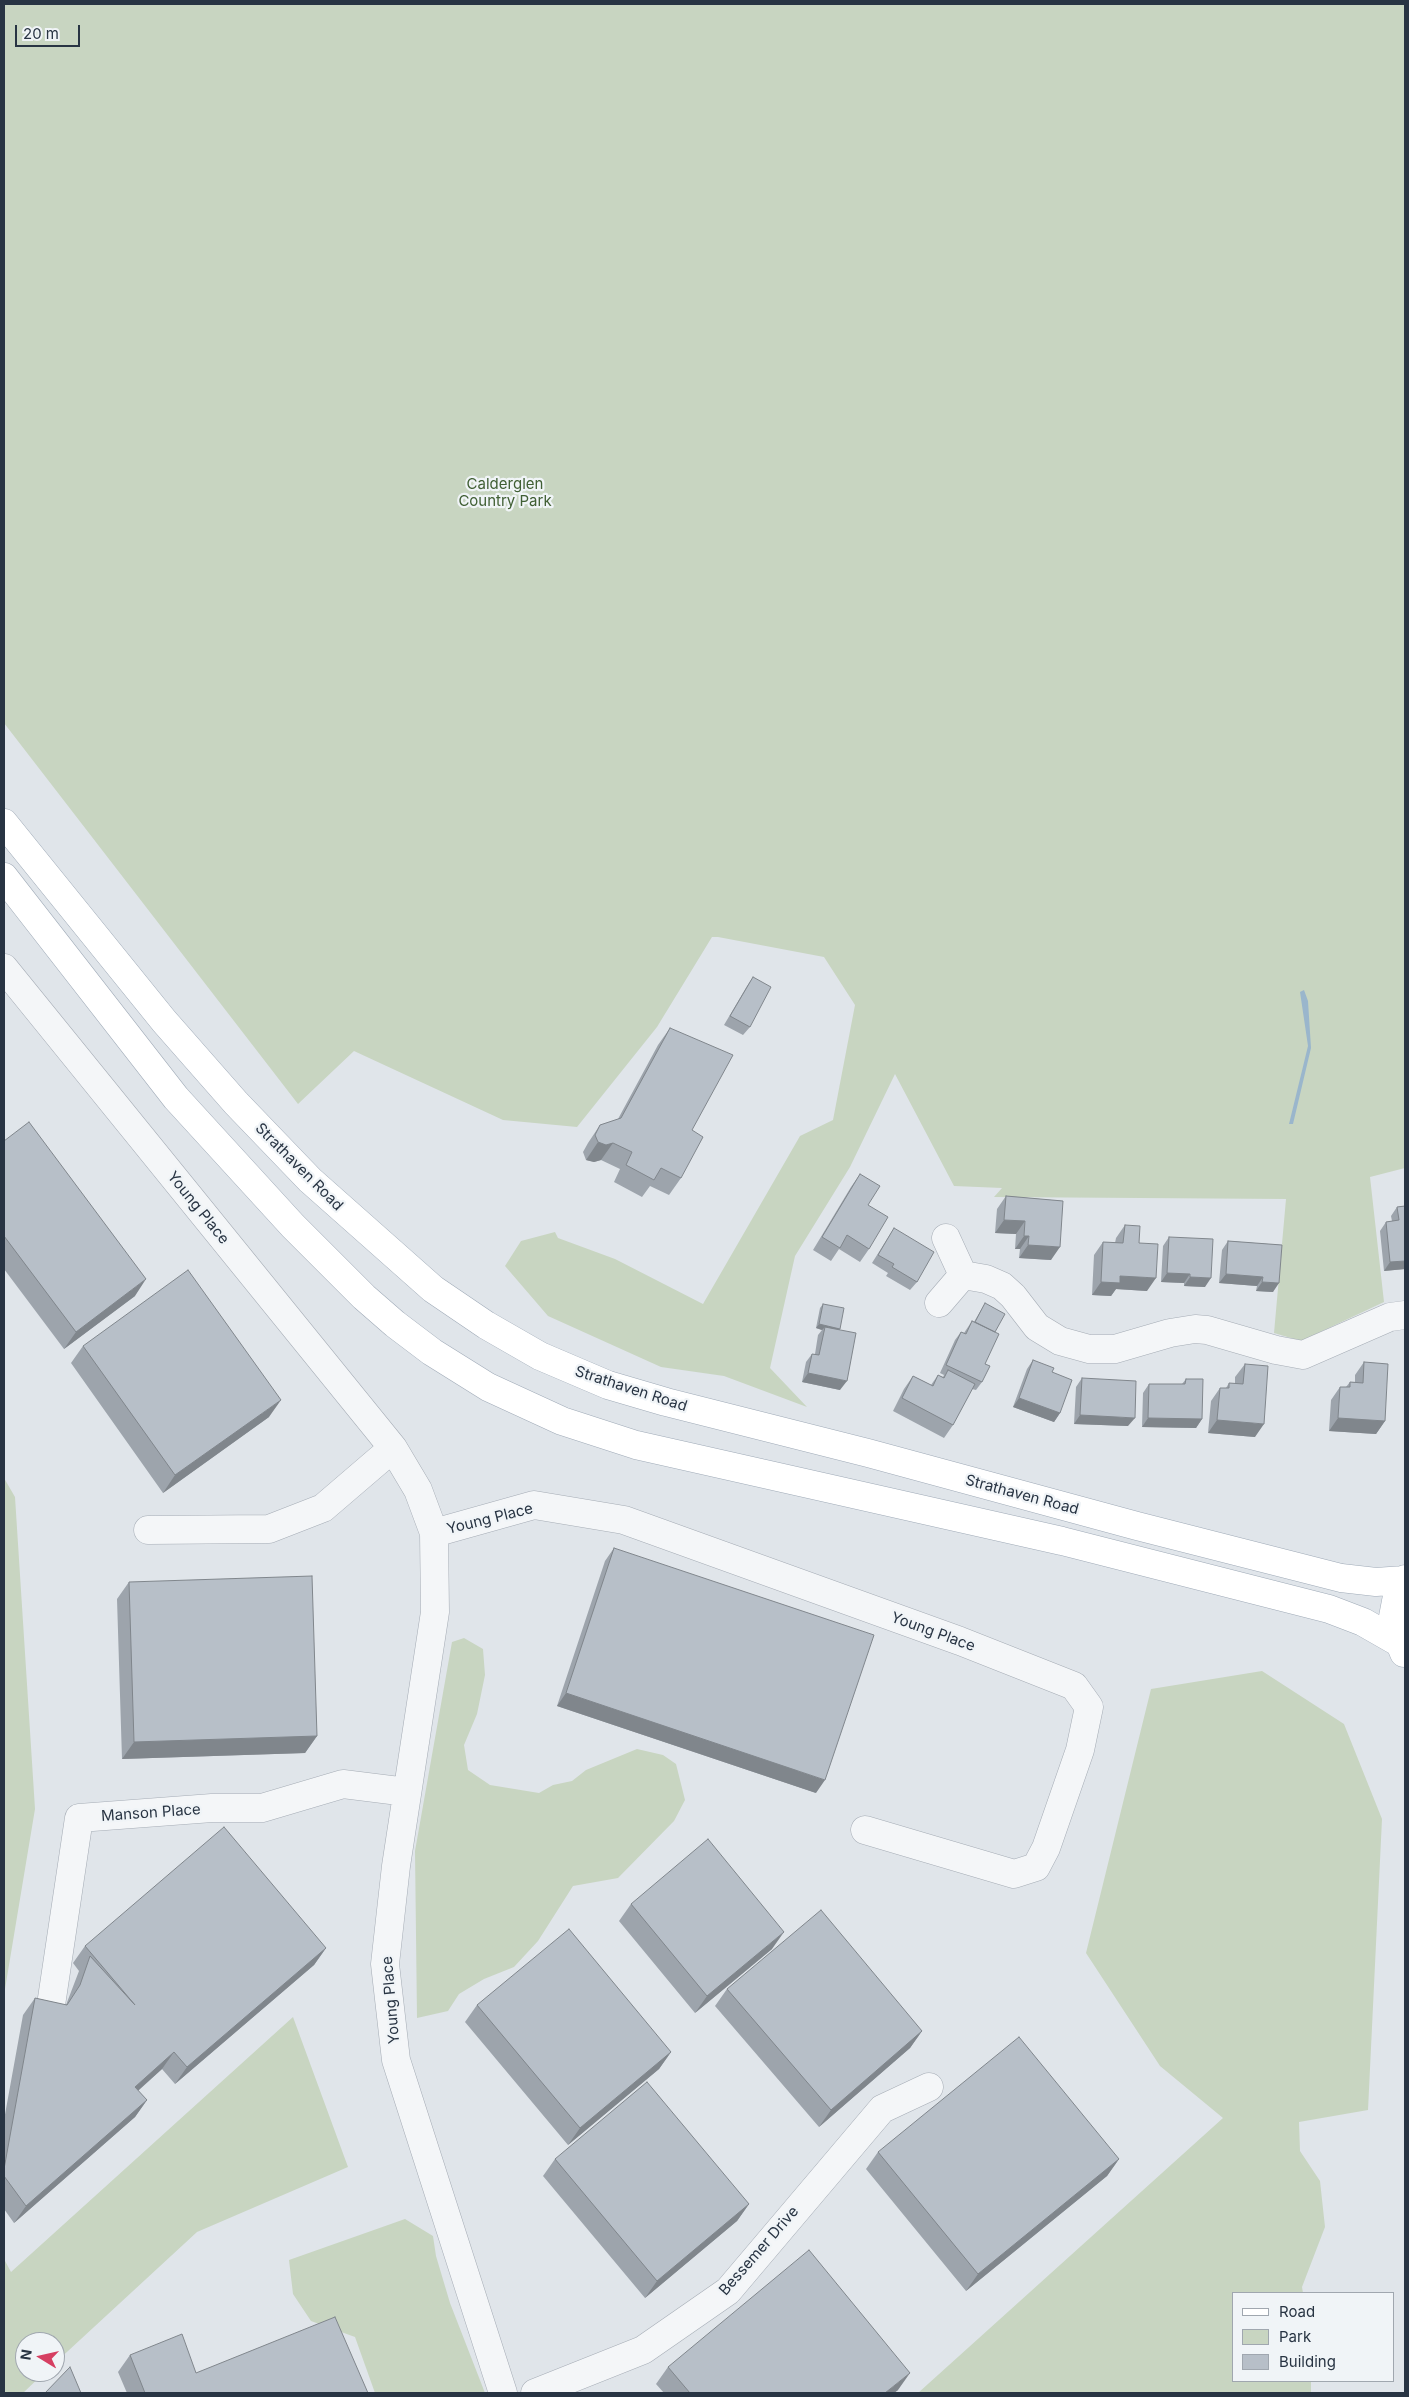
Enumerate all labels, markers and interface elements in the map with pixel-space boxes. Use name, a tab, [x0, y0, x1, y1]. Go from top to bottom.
scale bar	[18, 15, 82, 47]
text: 20 m	[23, 24, 59, 43]
park label: Calderglen Country Park	[458, 475, 552, 510]
street label: Strathaven Road	[251, 1119, 347, 1215]
street label: Young Place	[163, 1168, 233, 1248]
street label: Strathaven Road	[573, 1362, 689, 1416]
street label: Strathaven Road	[963, 1471, 1081, 1519]
street label: Young Place	[445, 1500, 535, 1538]
street label: Young Place	[889, 1608, 977, 1656]
street label: Manson Place	[101, 1801, 201, 1825]
street label: Young Place	[378, 1955, 404, 2045]
street label: Bessemer Drive	[715, 2203, 803, 2299]
legend	[1232, 2292, 1394, 2382]
text: Road	[1279, 2302, 1315, 2321]
text: Park	[1279, 2327, 1311, 2346]
north arrow	[15, 2332, 65, 2382]
text: N	[16, 2348, 35, 2361]
text: Building	[1279, 2352, 1336, 2371]

